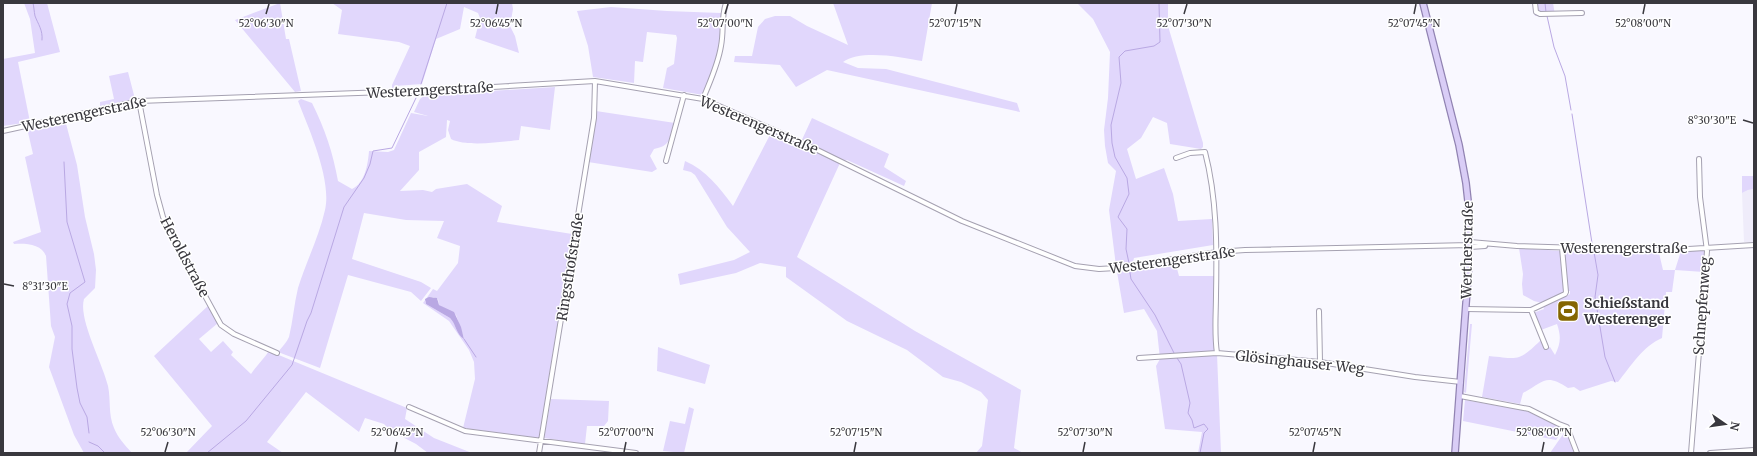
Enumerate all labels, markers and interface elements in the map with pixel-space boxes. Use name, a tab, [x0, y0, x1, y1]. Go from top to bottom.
text: 52°06'30"N	[239, 17, 294, 30]
text: 52°06'45"N	[470, 17, 523, 30]
text: 52°07'00"N	[697, 17, 753, 30]
text: 52°07'15"N	[929, 17, 982, 30]
text: 52°07'30"N	[1157, 17, 1212, 30]
text: 52°07'45"N	[1388, 17, 1441, 30]
text: 52°08'00"N	[1615, 17, 1671, 30]
street label: Westerengerstraße	[365, 78, 494, 102]
street label: Westerengerstraße	[19, 92, 148, 136]
street label: Westerengerstraße	[696, 92, 821, 158]
text: 8°30'30"E	[1688, 114, 1737, 127]
street label: Wertherstraße	[1457, 201, 1477, 300]
street label: Ringsthofstraße	[553, 212, 587, 322]
street label: Heroldstraße	[156, 214, 214, 300]
street label: Westerengerstraße	[1560, 239, 1687, 257]
street label: Westerengerstraße	[1107, 242, 1236, 278]
street label: Schnepfenweg	[1690, 256, 1714, 356]
text: 8°31'30"E	[22, 280, 68, 293]
place label: Schießstand Westerenger	[1583, 294, 1672, 328]
sports icon: Schießstand Westerenger	[1555, 298, 1581, 324]
street label: Glösinghauser Weg	[1235, 346, 1366, 378]
north arrow	[1705, 404, 1745, 444]
text: N	[1727, 420, 1743, 432]
text: 52°06'30"N	[141, 426, 196, 439]
text: 52°06'45"N	[371, 426, 424, 439]
text: 52°07'00"N	[598, 426, 654, 439]
text: 52°07'15"N	[830, 426, 883, 439]
text: 52°07'30"N	[1058, 426, 1113, 439]
text: 52°07'45"N	[1289, 426, 1342, 439]
text: 52°08'00"N	[1516, 426, 1572, 439]

